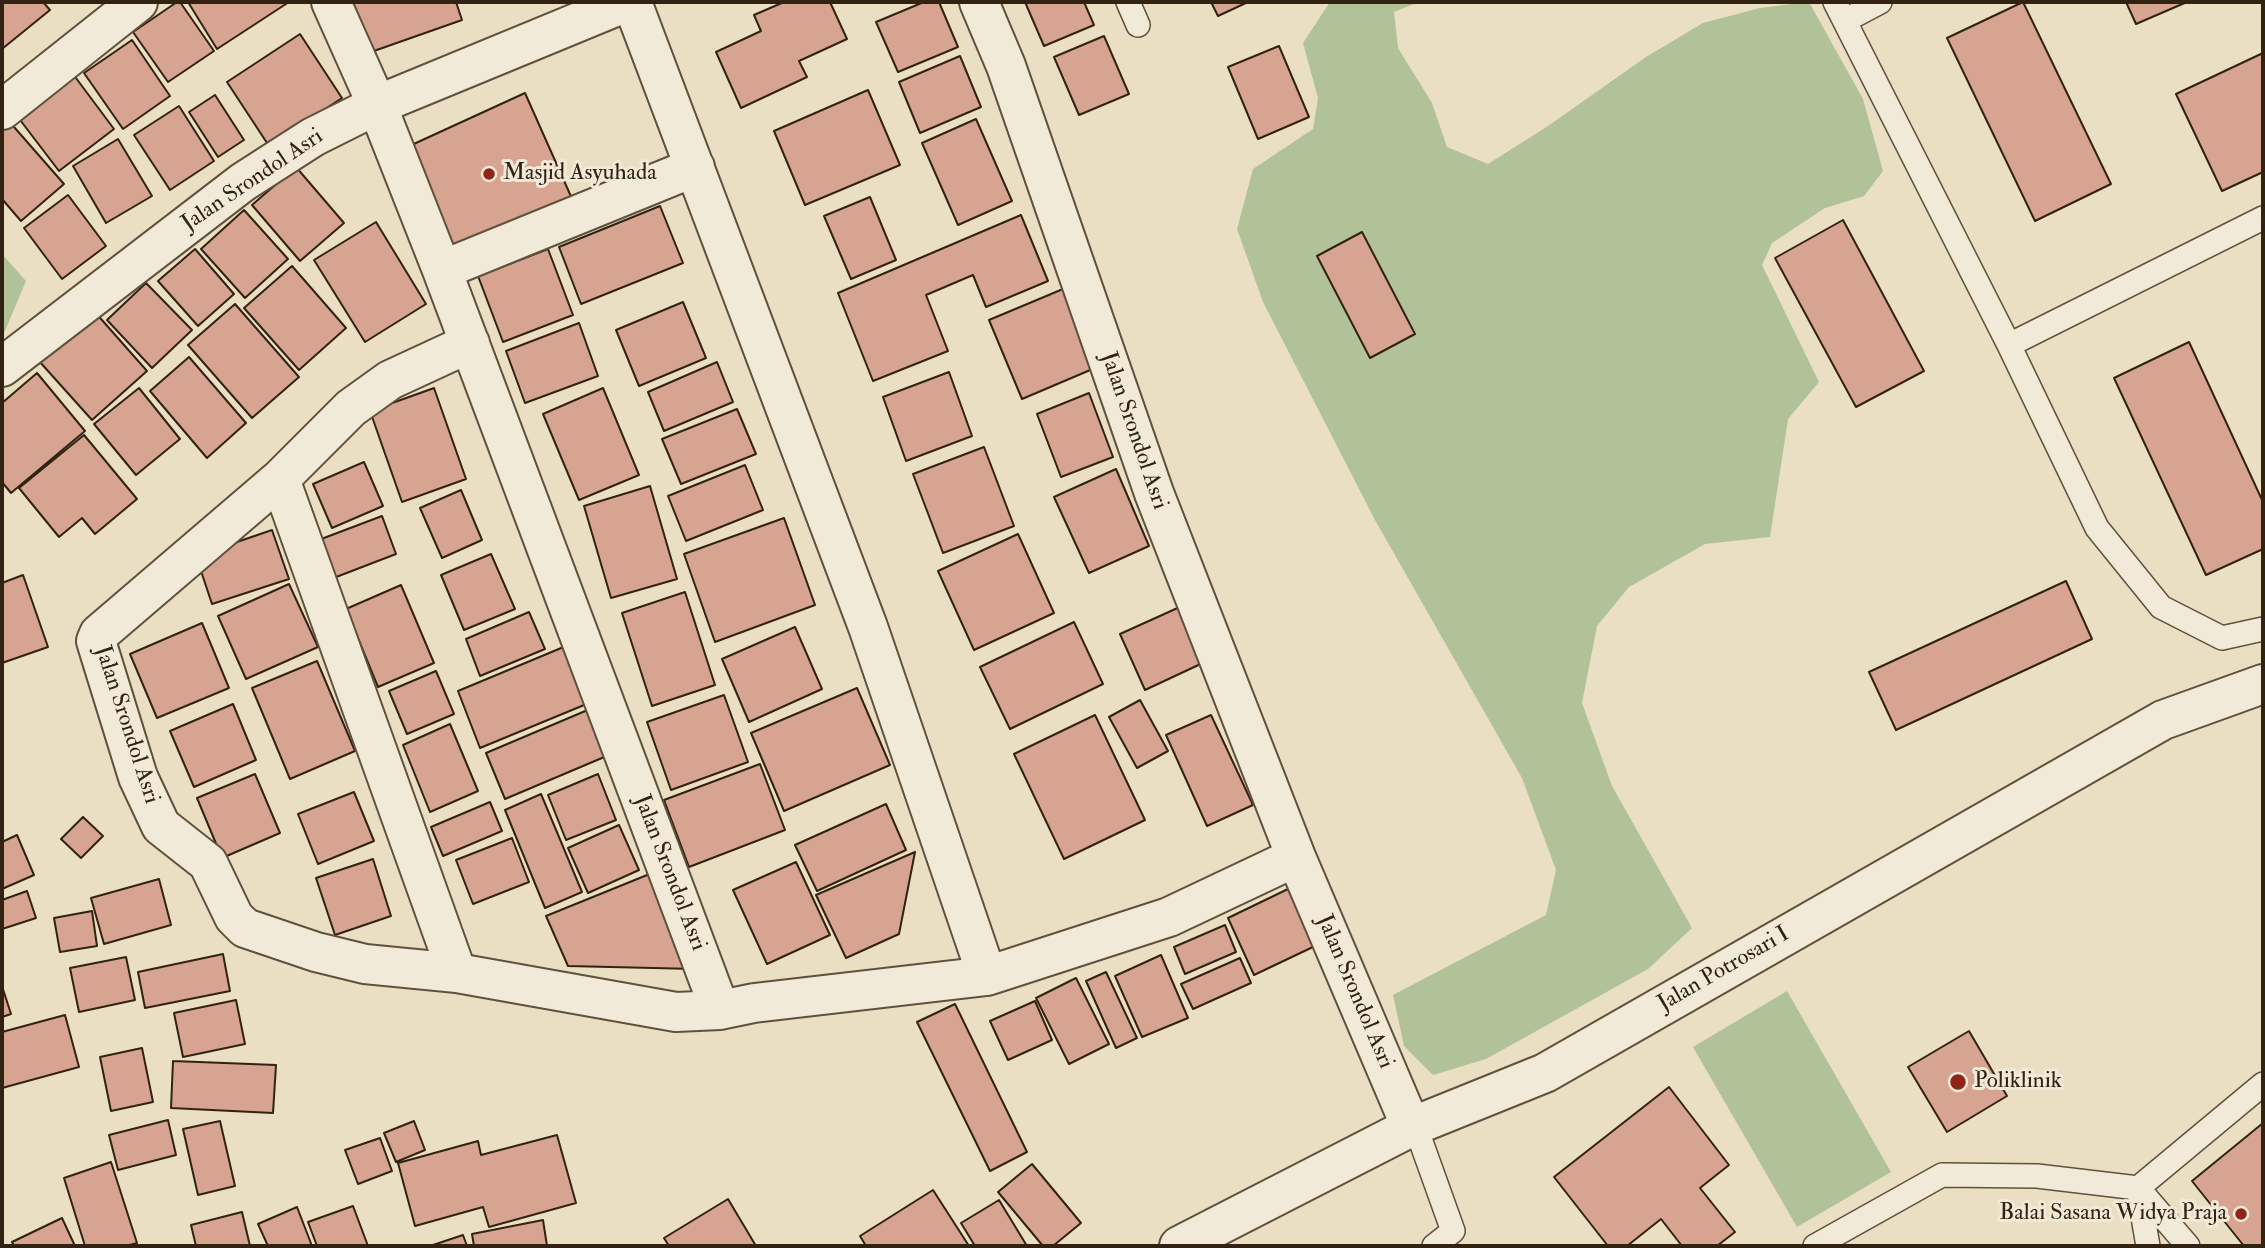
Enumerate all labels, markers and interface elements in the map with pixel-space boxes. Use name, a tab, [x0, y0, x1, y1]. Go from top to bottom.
street label: Jalan Srondol Asri	[177, 124, 329, 238]
place label: Masjid Asyuhada	[503, 160, 657, 188]
marker: Masjid Asyuhada	[481, 166, 497, 182]
street label: Jalan Srondol Asri	[1093, 349, 1173, 513]
street label: Jalan Srondol Asri	[87, 642, 165, 808]
street label: Jalan Srondol Asri	[627, 791, 711, 955]
street label: Jalan Srondol Asri	[1309, 911, 1399, 1073]
street label: Jalan Potrosari I	[1653, 921, 1795, 1019]
place label: Poliklinik	[1974, 1068, 2062, 1096]
marker: Poliklinik	[1948, 1072, 1968, 1092]
place label: Balai Sasana Widya Praja	[1999, 1200, 2227, 1228]
marker: Balai Sasana Widya Praja	[2233, 1206, 2249, 1222]

